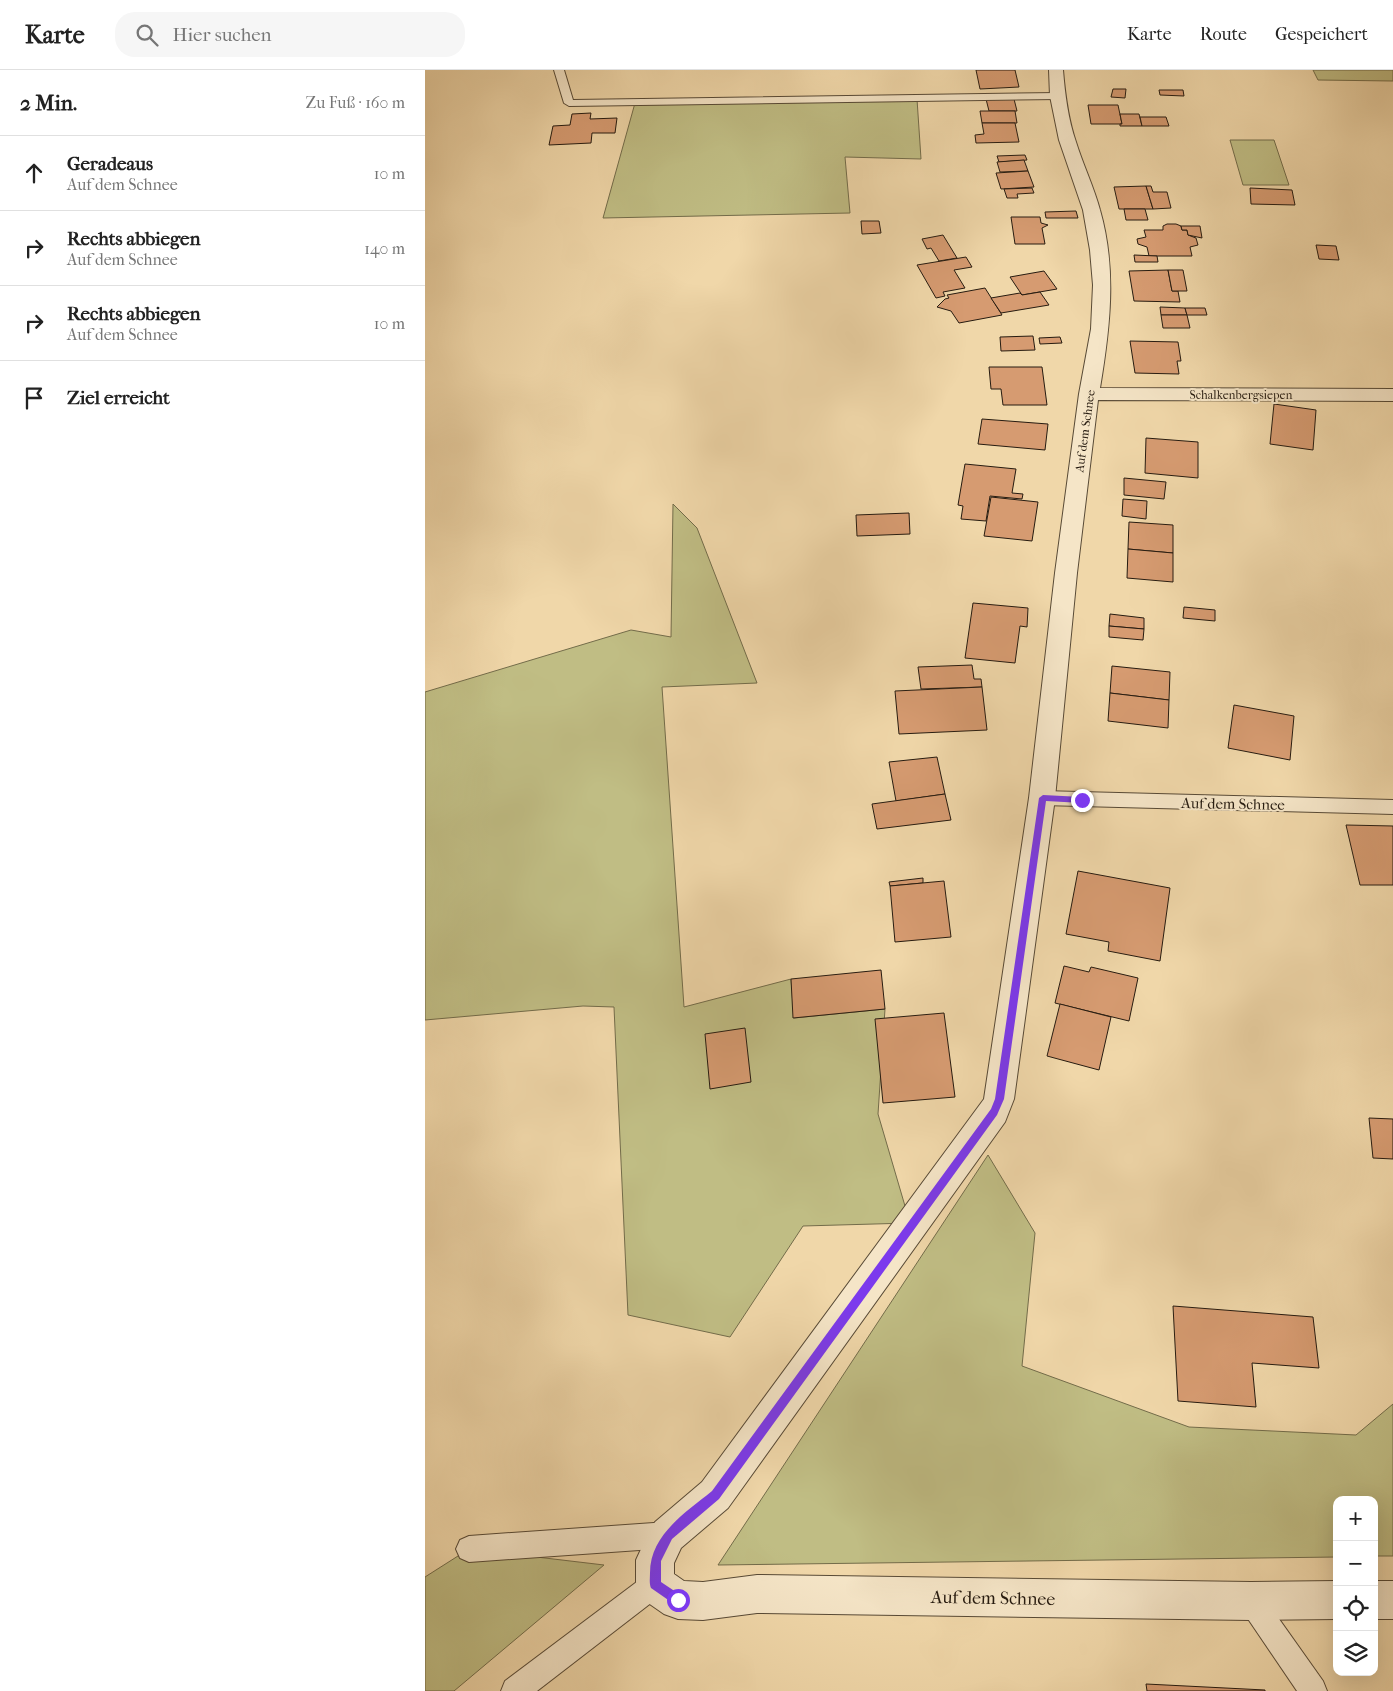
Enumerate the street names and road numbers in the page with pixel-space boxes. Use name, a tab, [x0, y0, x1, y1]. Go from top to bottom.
street label: Schalkenbergsiepen	[1190, 388, 1292, 402]
street label: Auf dem Schnee	[1072, 389, 1098, 474]
street label: Auf dem Schnee	[1180, 794, 1286, 814]
street label: Auf dem Schnee	[930, 1587, 1055, 1610]

